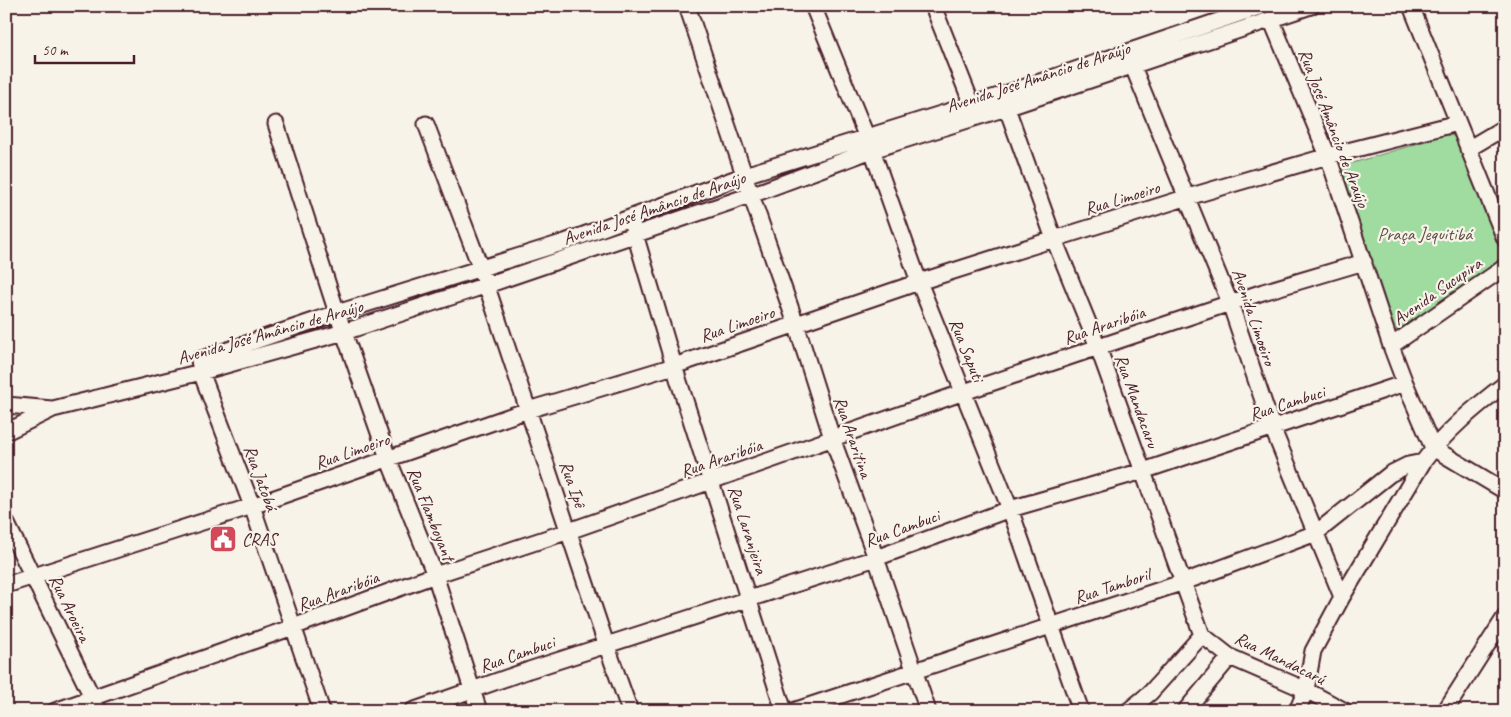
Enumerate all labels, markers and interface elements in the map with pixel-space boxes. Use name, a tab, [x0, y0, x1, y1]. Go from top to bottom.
scale bar	[35, 32, 134, 64]
street label: Avenida José Amâncio de Araújo	[943, 36, 1134, 117]
text: 50 m	[42, 41, 69, 60]
street label: Rua José Amâncio de Araújo	[1294, 46, 1375, 212]
street label: Avenida José Amâncio de Araújo	[560, 166, 750, 250]
street label: Rua Limoeiro	[1082, 176, 1164, 220]
park label: Praça Jequitibá	[1378, 223, 1474, 245]
street label: Avenida Sucupira	[1388, 252, 1487, 330]
street label: Avenida Limoeiro	[1227, 266, 1281, 370]
street label: Avenida José Amâncio de Araújo	[175, 295, 367, 369]
street label: Rua Limoeiro	[697, 300, 779, 347]
street label: Rua Araribóia	[1060, 300, 1149, 349]
street label: Rua Saputi	[944, 315, 991, 387]
street label: Rua Mandacaru	[1110, 351, 1165, 452]
street label: Rua Cambuci	[1246, 380, 1330, 426]
street label: Rua Araritina	[829, 393, 878, 482]
street label: Rua Limoeiro	[312, 427, 394, 474]
street label: Rua Araribóia	[677, 433, 766, 482]
street label: Rua Jatobá	[239, 442, 284, 516]
street label: Rua Ipê	[555, 458, 592, 512]
street label: Rua Flamboyant	[402, 464, 461, 567]
street label: Rua Laranjeira	[723, 483, 773, 578]
street label: Rua Cambuci	[862, 503, 945, 552]
public building icon: CRAS	[208, 524, 238, 554]
place label: CRAS	[242, 528, 280, 550]
street label: Rua Tamboril	[1071, 563, 1155, 609]
street label: Rua Araribóia	[294, 566, 383, 616]
street label: Rua Aroeira	[44, 571, 96, 647]
street label: Rua Mandacarú	[1231, 627, 1330, 690]
street label: Rua Cambuci	[477, 630, 560, 677]

